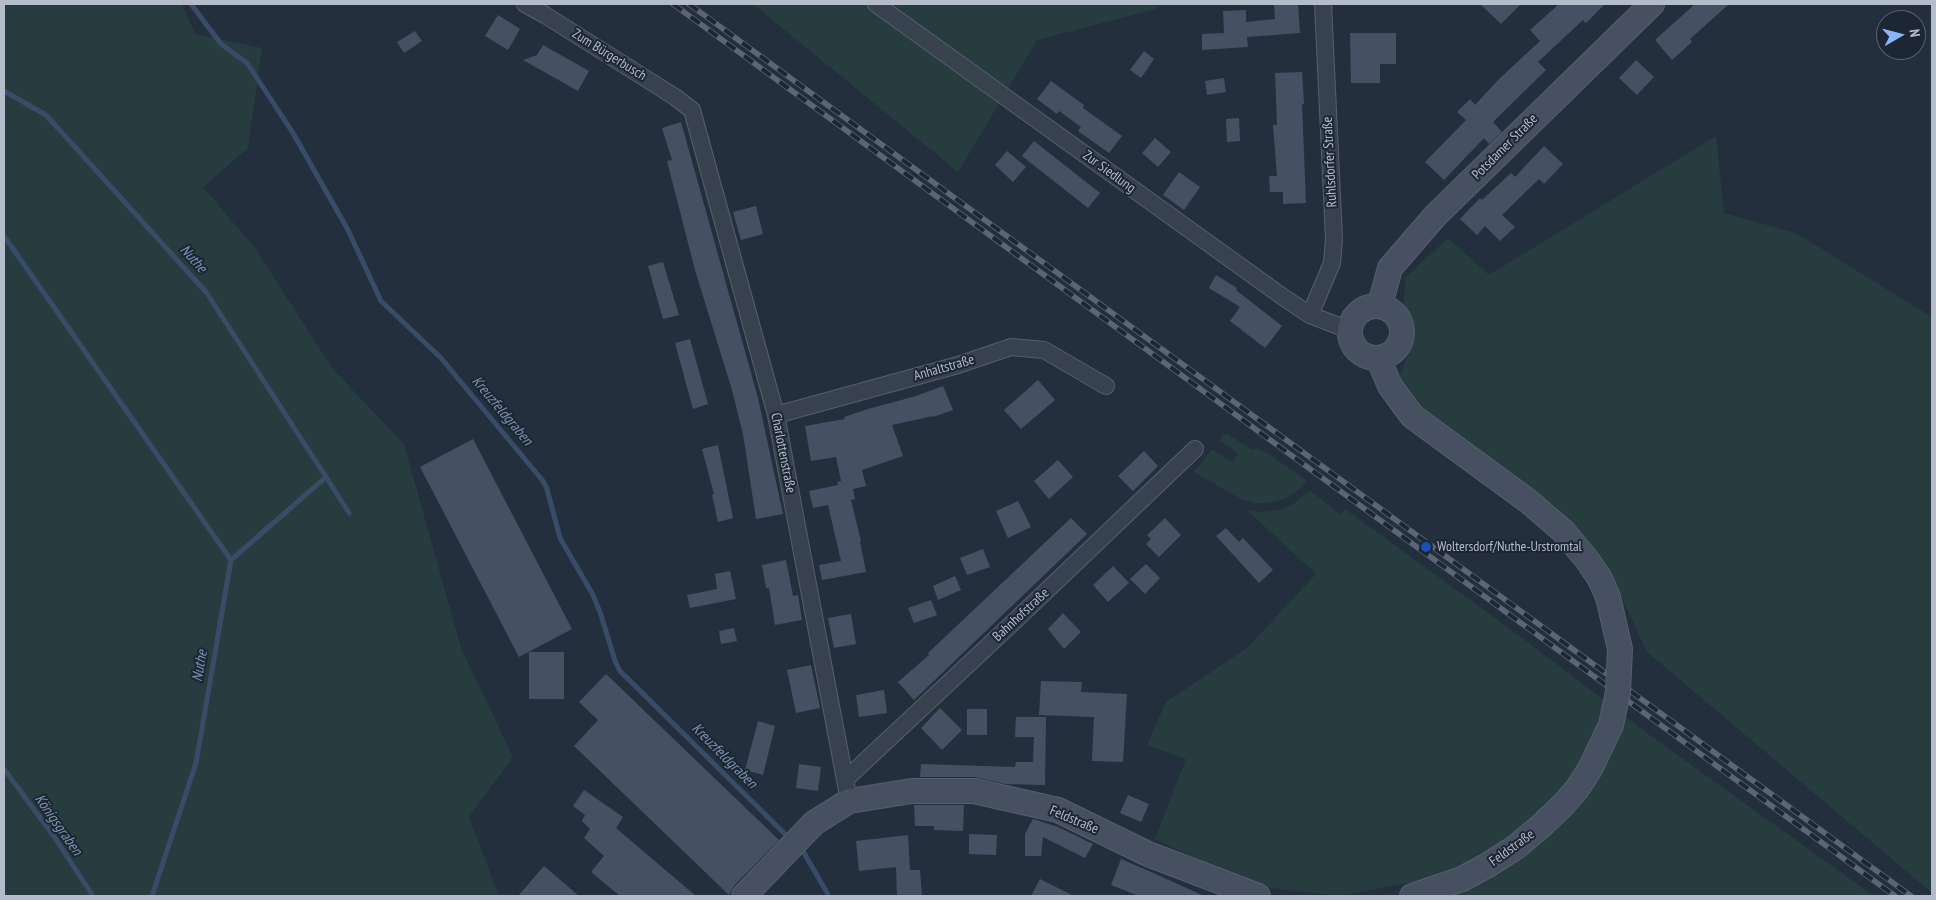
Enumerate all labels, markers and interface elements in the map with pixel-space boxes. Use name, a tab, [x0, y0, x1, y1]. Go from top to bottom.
north arrow	[1876, 10, 1926, 60]
street label: Zum Bürgerbusch	[569, 26, 649, 84]
text: N	[1905, 28, 1924, 38]
street label: Potsdamer Straße	[1469, 111, 1541, 183]
street label: Ruhlsdorfer Straße	[1319, 116, 1341, 208]
street label: Zur Siedlung	[1079, 147, 1139, 197]
water label: Nuthe	[176, 241, 210, 277]
street label: Anhaltstraße	[912, 351, 976, 385]
water label: Kreuzfeldgraben	[468, 373, 536, 449]
street label: Charlottenstraße	[767, 411, 799, 495]
place label: Woltersdorf/Nuthe-Urstromtal	[1437, 539, 1582, 555]
marker: Woltersdorf/Nuthe-Urstromtal	[1419, 540, 1433, 554]
street label: Bahnhofstraße	[989, 585, 1053, 645]
water label: Nuthe	[188, 649, 212, 683]
water label: Kreuzfeldgraben	[688, 720, 760, 792]
water label: Königsgraben	[30, 791, 86, 859]
street label: Feldstraße	[1047, 802, 1101, 838]
street label: Feldstraße	[1486, 826, 1538, 870]

